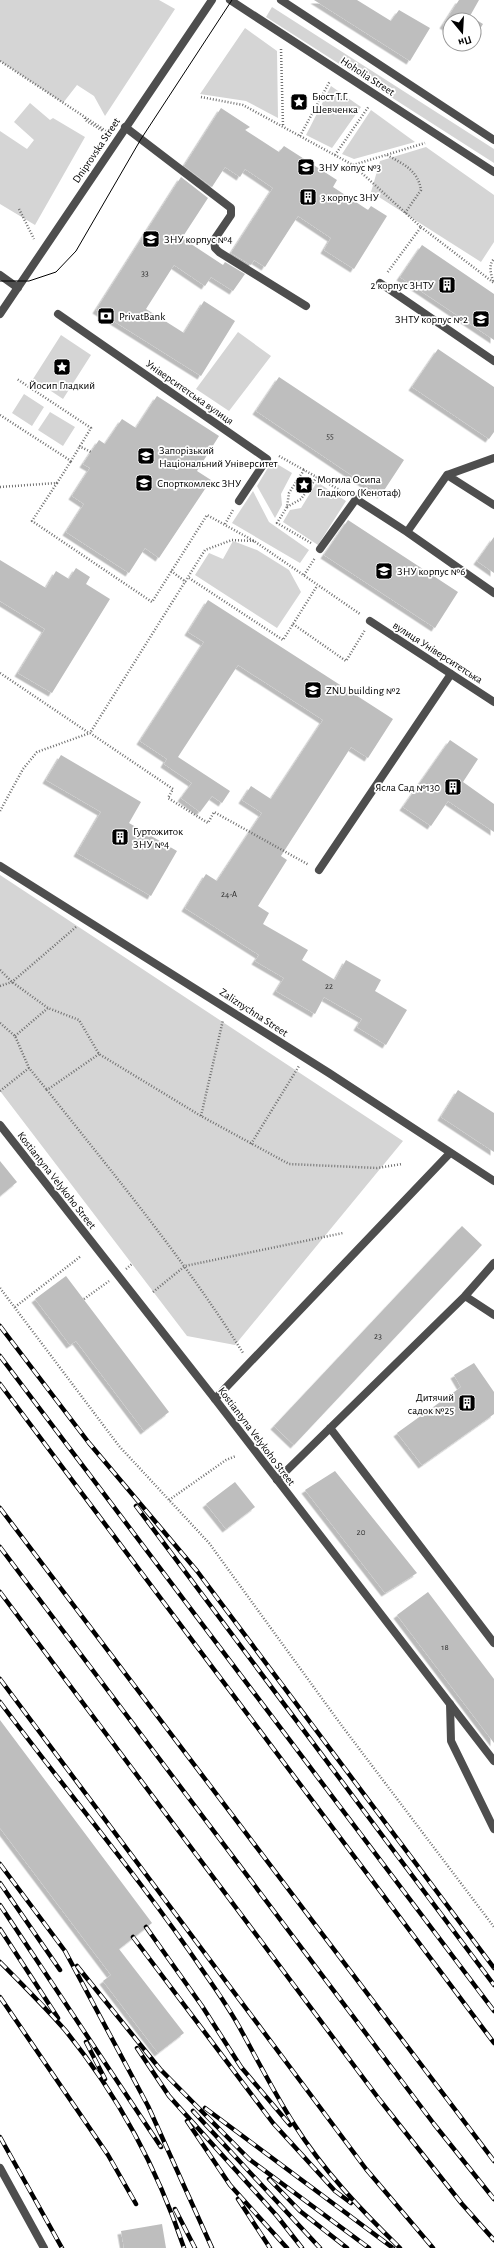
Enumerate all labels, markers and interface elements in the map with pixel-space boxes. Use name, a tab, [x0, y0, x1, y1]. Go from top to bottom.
north arrow	[442, 12, 482, 52]
text: Пн	[457, 34, 473, 48]
street label: Hoholia Street	[339, 55, 397, 98]
place label: Бюст Т.Г. Шевченка	[312, 91, 358, 115]
place icon: Бюст Т.Г. Шевченка	[289, 92, 309, 112]
street label: Dniprovska Street	[71, 115, 123, 185]
school or university icon: ЗНУ копус №3	[296, 157, 316, 177]
place label: ЗНУ копус №3	[319, 162, 382, 173]
building icon: 3 корпус ЗНУ	[298, 187, 318, 207]
place label: 3 корпус ЗНУ	[321, 192, 379, 203]
school or university icon: ЗНУ корпус №4	[141, 229, 161, 249]
place label: ЗНУ корпус №4	[164, 234, 232, 245]
house number: 33	[141, 269, 149, 278]
building icon: 2 корпус ЗНТУ	[437, 275, 457, 295]
place label: 2 корпус ЗНТУ	[371, 280, 434, 291]
bank icon: PrivatBank	[96, 306, 116, 326]
school or university icon: ЗНТУ корпус №2	[471, 309, 491, 329]
place label: PrivatBank	[119, 311, 165, 322]
place label: ЗНТУ корпус №2	[395, 314, 468, 325]
place icon: Йосип Гладкий	[52, 357, 72, 377]
street label: Університетська вулиця	[144, 358, 236, 427]
place label: Йосип Гладкий	[29, 380, 95, 391]
house number: 55	[326, 432, 334, 441]
place label: Запорізький Національний Університет	[159, 445, 278, 469]
school or university icon: Запорізький Національний Університет	[136, 446, 156, 466]
school or university icon: Спорткомлекс ЗНУ	[134, 473, 154, 493]
place label: Могила Осипа Гладкого (Кенотаф)	[317, 474, 401, 498]
place icon: Могила Осипа Гладкого (Кенотаф)	[294, 475, 314, 495]
place label: Спорткомлекс ЗНУ	[157, 478, 241, 489]
school or university icon: ЗНУ корпус №6	[374, 561, 394, 581]
place label: ЗНУ корпус №6	[397, 566, 465, 577]
street label: вулиця Університетська	[391, 619, 484, 685]
school or university icon: ZNU building №2	[303, 680, 323, 700]
place label: ZNU building №2	[326, 685, 401, 696]
building icon: Ясла Сад №130	[443, 777, 463, 797]
place label: Ясла Сад №130	[375, 782, 440, 793]
place label: Гуртожиток ЗНУ №4	[133, 826, 183, 850]
building icon: Гуртожиток ЗНУ №4	[110, 827, 130, 847]
house number: 24-А	[221, 890, 238, 899]
house number: 22	[325, 982, 333, 991]
street label: Zaliznychna Street	[218, 986, 290, 1039]
street label: Kostiantyna Velykoho Street	[15, 1130, 98, 1231]
house number: 23	[374, 1332, 382, 1341]
street label: Kostiantyna Velykoho Street	[216, 1385, 297, 1488]
place label: Дитячий садок №25	[408, 1392, 454, 1416]
building icon: Дитячий садок №25	[457, 1393, 477, 1413]
house number: 20	[357, 1528, 366, 1537]
house number: 18	[441, 1643, 449, 1652]

